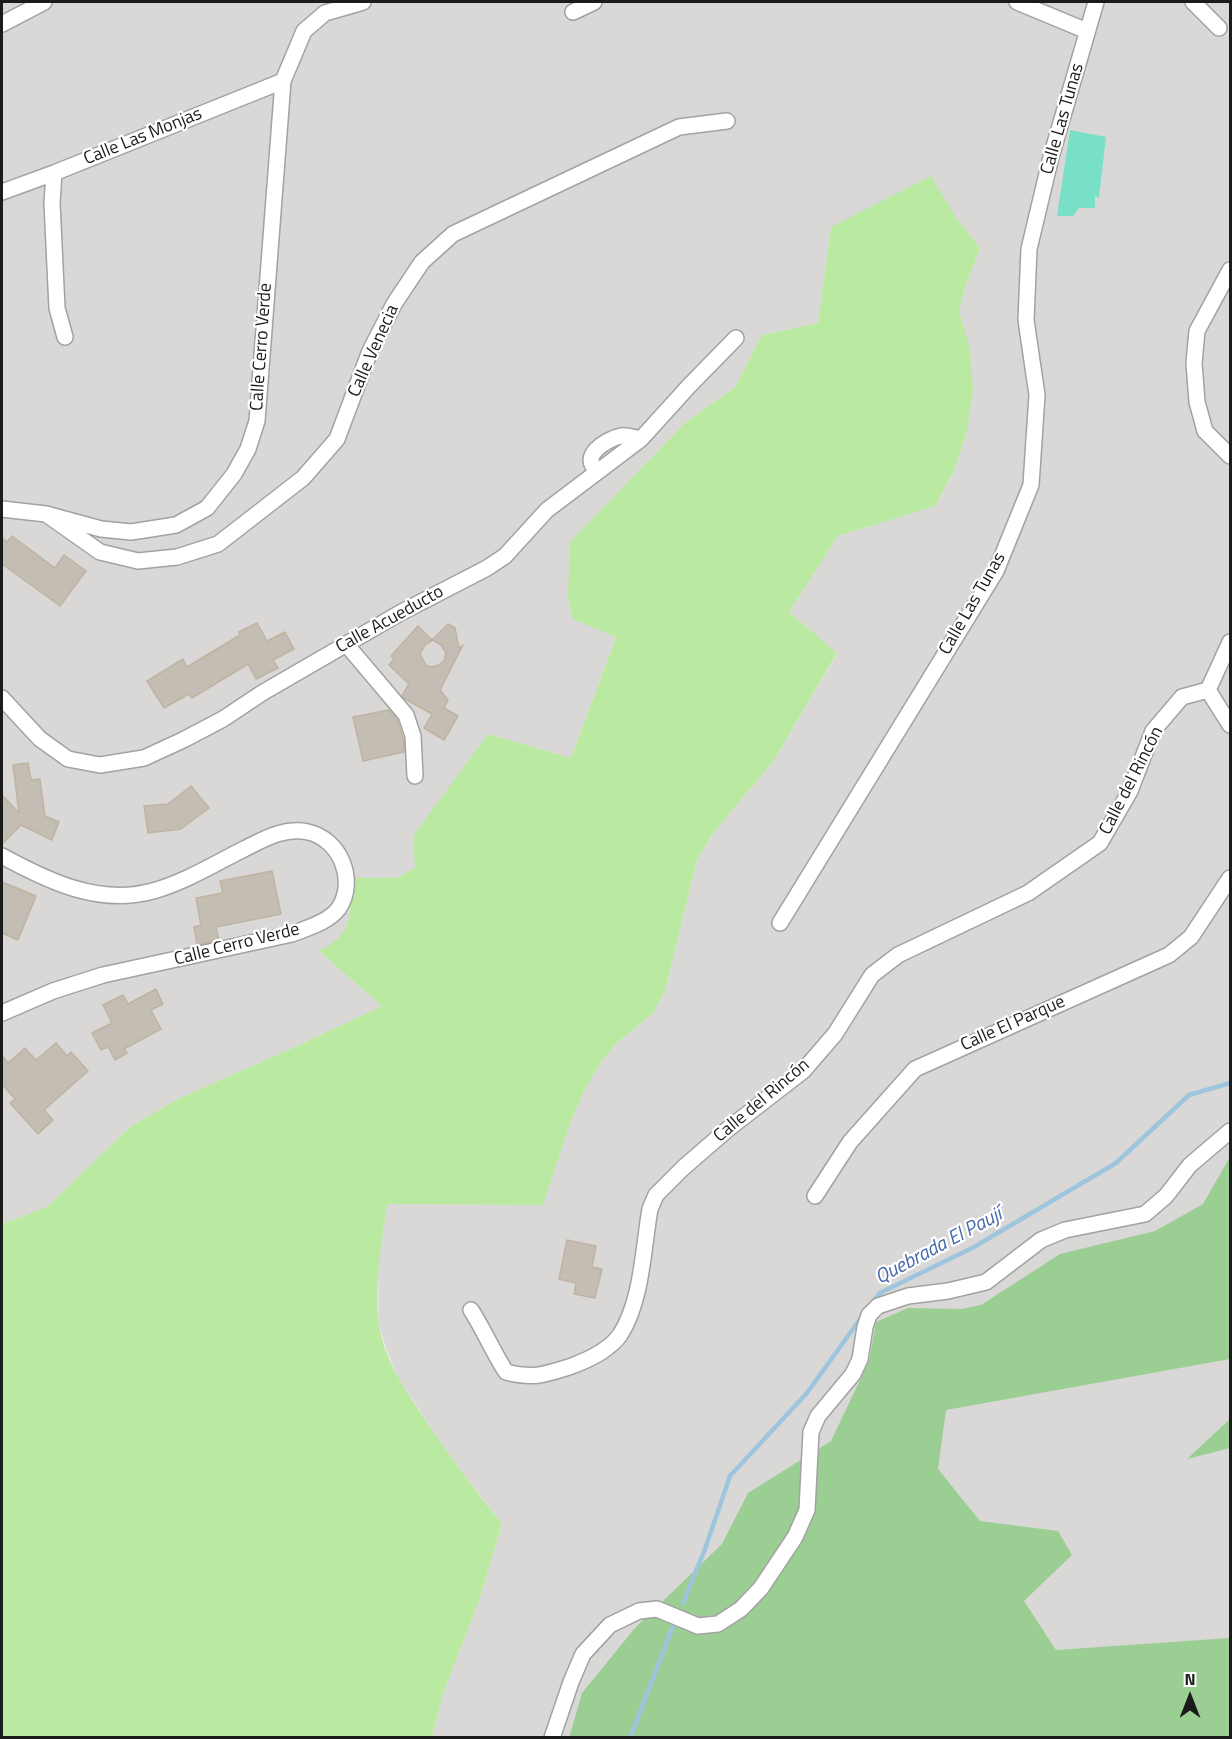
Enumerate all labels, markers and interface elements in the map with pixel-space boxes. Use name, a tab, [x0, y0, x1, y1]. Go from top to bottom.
street label: Calle Las Tunas	[1037, 61, 1089, 177]
street label: Calle Las Monjas	[81, 103, 205, 171]
street label: Calle Cerro Verde	[247, 282, 277, 412]
street label: Calle Venecia	[344, 302, 404, 400]
street label: Calle Las Tunas	[935, 549, 1011, 659]
street label: Calle Acueducto	[332, 581, 448, 659]
street label: Calle del Rincón	[1095, 723, 1169, 839]
street label: Calle Cerro Verde	[172, 919, 302, 971]
street label: Calle El Parque	[957, 991, 1069, 1057]
street label: Calle del Rincón	[710, 1055, 814, 1147]
water label: Quebrada El Paují	[871, 1204, 1007, 1290]
north arrow	[1160, 1667, 1220, 1727]
text: N	[1184, 1667, 1196, 1691]

